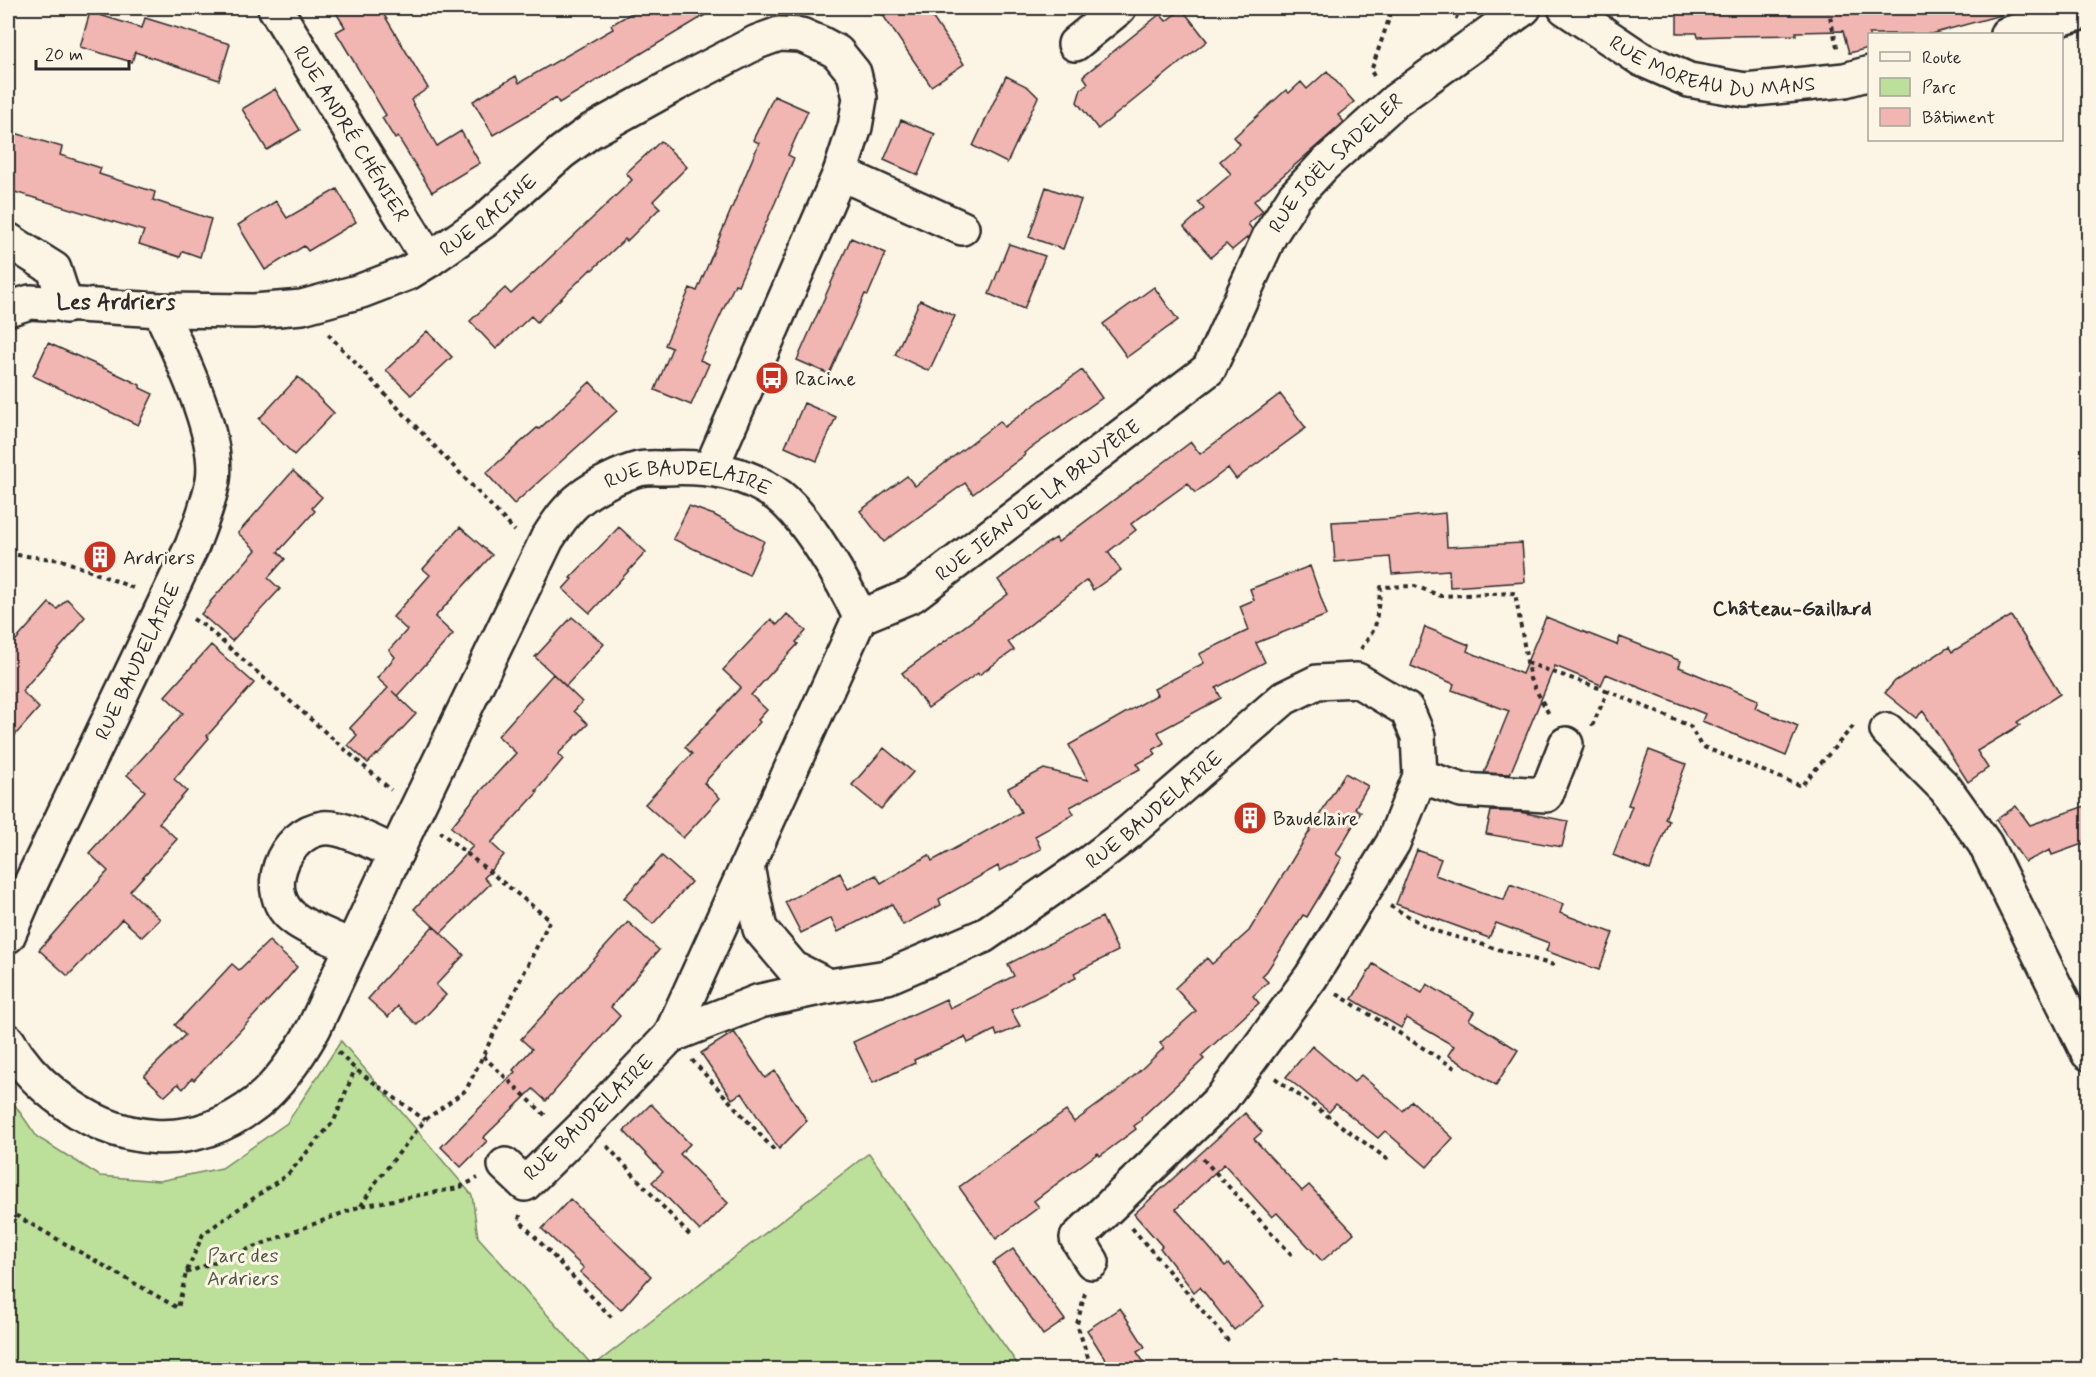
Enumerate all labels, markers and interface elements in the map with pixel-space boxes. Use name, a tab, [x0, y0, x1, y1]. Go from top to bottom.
street label: RUE MOREAU DU MANS	[1604, 30, 1817, 105]
scale bar	[36, 33, 129, 71]
legend	[1868, 33, 2063, 141]
street label: RUE ANDRÉ CHÉNIER	[286, 41, 414, 227]
text: 20 m	[45, 43, 83, 67]
text: Route	[1922, 46, 1961, 70]
text: Parc	[1922, 76, 1956, 100]
street label: RUE JOËL SADELER	[1263, 88, 1409, 238]
text: Bâtiment	[1922, 106, 1995, 130]
street label: RUE RACINE	[435, 168, 543, 264]
district label: Les Ardriers	[57, 289, 176, 317]
bus stop icon: Racine	[754, 360, 790, 396]
place label: Racine	[795, 366, 856, 393]
street label: RUE JEAN DE LA BRUYÈRE	[930, 414, 1147, 588]
street label: RUE BAUDELAIRE	[600, 456, 776, 503]
building icon: Ardriers	[82, 539, 118, 575]
place label: Ardriers	[123, 545, 195, 572]
street label: RUE BAUDELAIRE	[89, 578, 188, 745]
district label: Château-Gaillard	[1713, 595, 1871, 623]
street label: RUE BAUDELAIRE	[1080, 745, 1229, 876]
building icon: Baudelaire	[1232, 800, 1268, 836]
place label: Baudelaire	[1273, 806, 1358, 833]
street label: RUE BAUDELAIRE	[518, 1049, 660, 1187]
park label: Parc des Ardriers	[207, 1243, 279, 1293]

